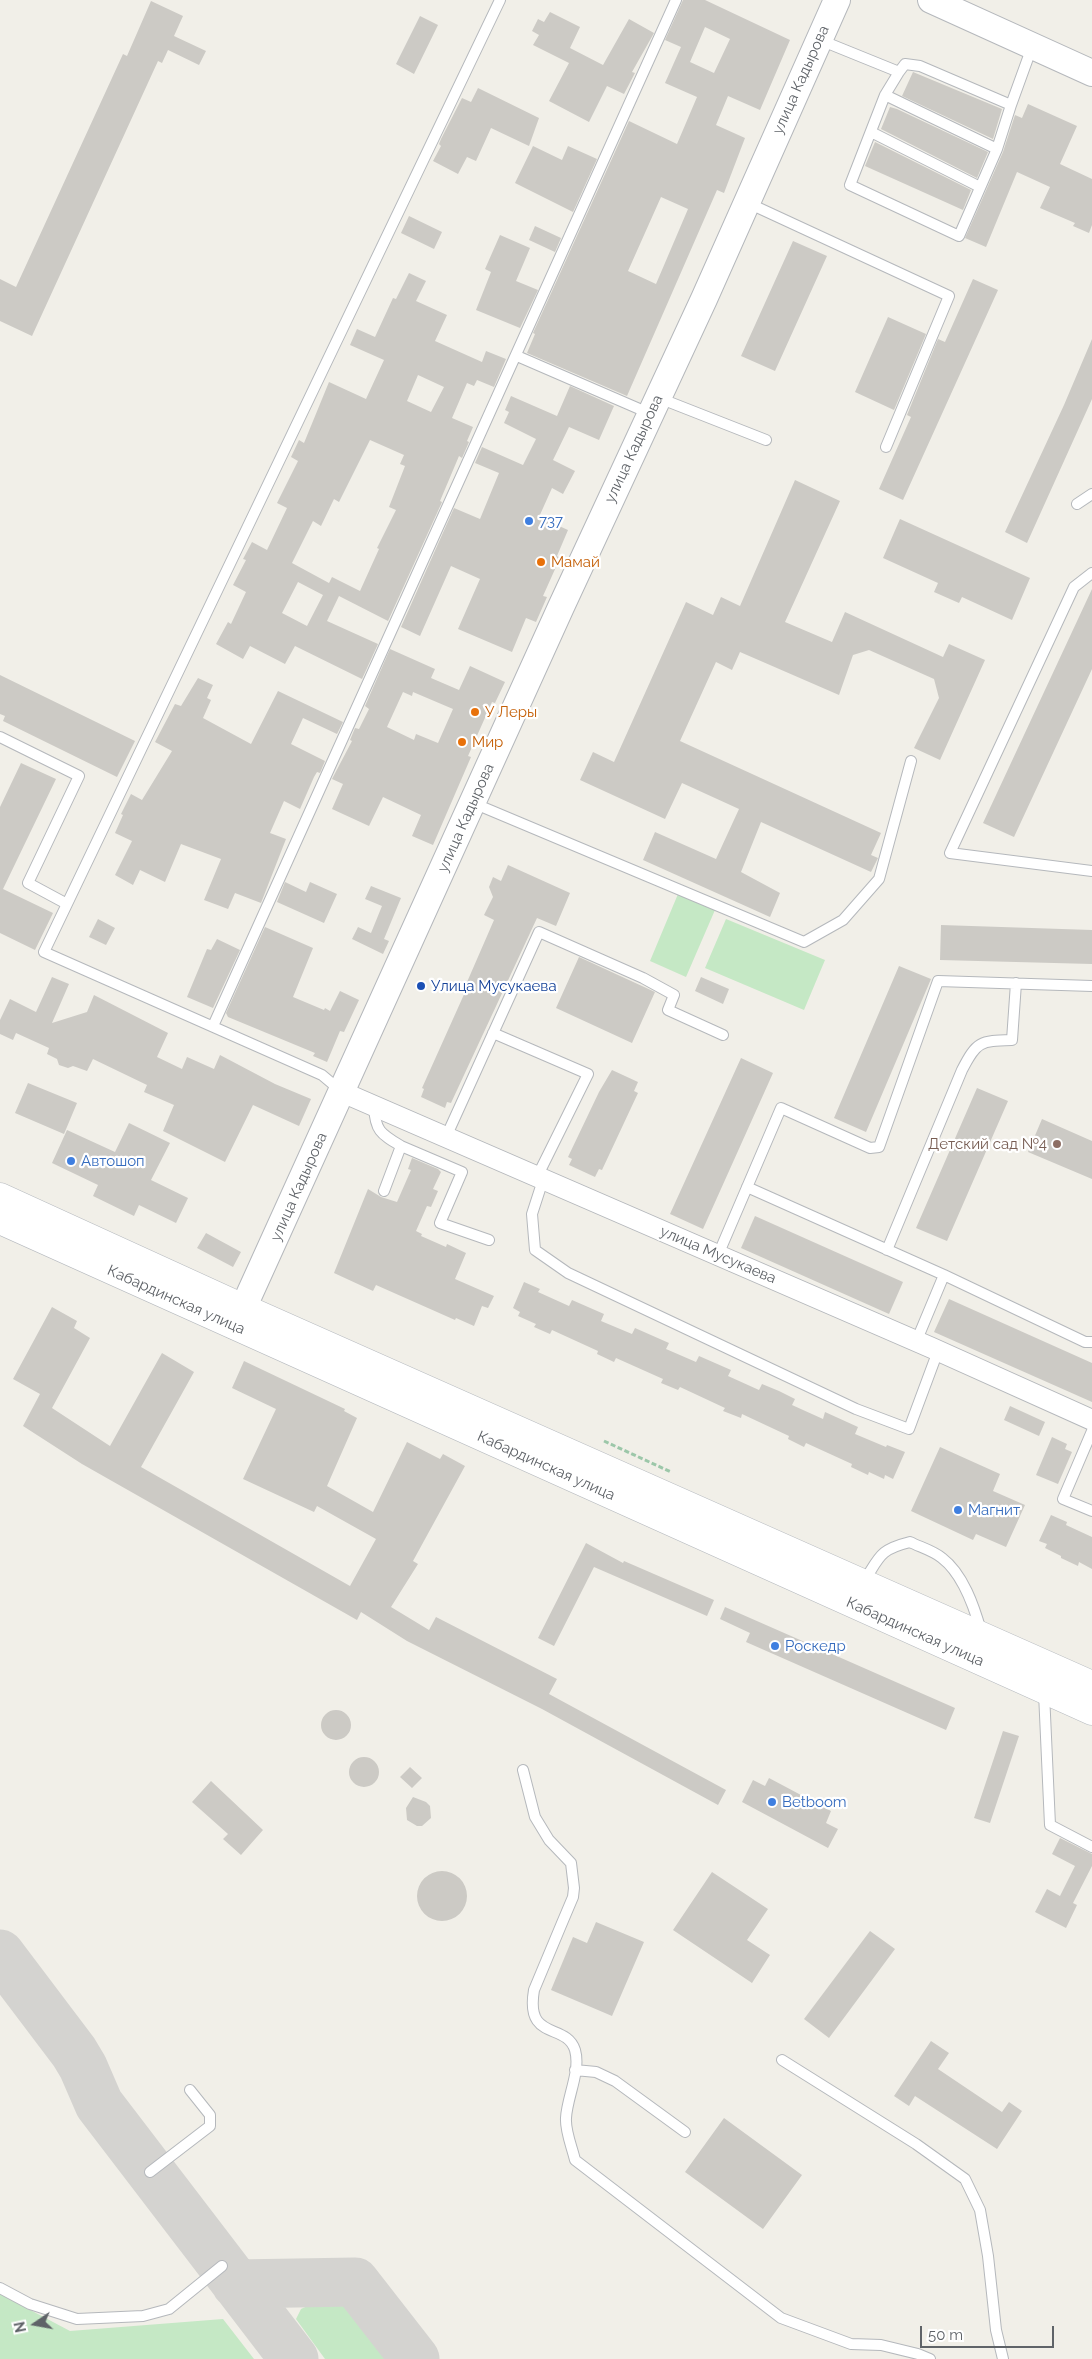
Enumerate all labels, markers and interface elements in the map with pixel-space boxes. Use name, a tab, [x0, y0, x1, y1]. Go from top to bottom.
street label: улица Кадырова	[769, 23, 833, 137]
street label: улица Кадырова	[601, 392, 667, 506]
place label: 737	[539, 512, 563, 530]
marker: 737	[523, 515, 535, 527]
place label: Мамай	[551, 553, 600, 571]
marker: Мамай	[535, 556, 547, 568]
place label: У Леры	[485, 703, 537, 721]
marker: У Леры	[469, 706, 481, 718]
place label: Мир	[472, 733, 503, 751]
marker: Мир	[456, 736, 468, 748]
street label: улица Кадырова	[434, 761, 498, 875]
place label: Улица Мусукаева	[431, 977, 557, 995]
marker: Улица Мусукаева	[415, 980, 427, 992]
street label: улица Кадырова	[267, 1130, 331, 1244]
place label: Детский сад №4	[928, 1135, 1047, 1153]
marker: Детский сад №4	[1051, 1138, 1063, 1150]
place label: Автошоп	[81, 1152, 145, 1170]
marker: Автошоп	[65, 1155, 77, 1167]
street label: улица Мусукаева	[657, 1222, 779, 1288]
street label: Кабардинская улица	[104, 1262, 248, 1338]
street label: Кабардинская улица	[474, 1428, 618, 1504]
place label: Магнит	[968, 1501, 1020, 1519]
marker: Магнит	[952, 1504, 964, 1516]
street label: Кабардинская улица	[843, 1594, 987, 1670]
place label: Роскедр	[785, 1637, 846, 1655]
marker: Роскедр	[769, 1640, 781, 1652]
place label: Betboom	[782, 1793, 847, 1811]
marker: Betboom	[766, 1796, 778, 1808]
north arrow	[10, 2299, 60, 2349]
scale bar	[922, 2316, 1056, 2348]
text: N	[11, 2320, 29, 2334]
text: 50 m	[928, 2326, 963, 2344]

